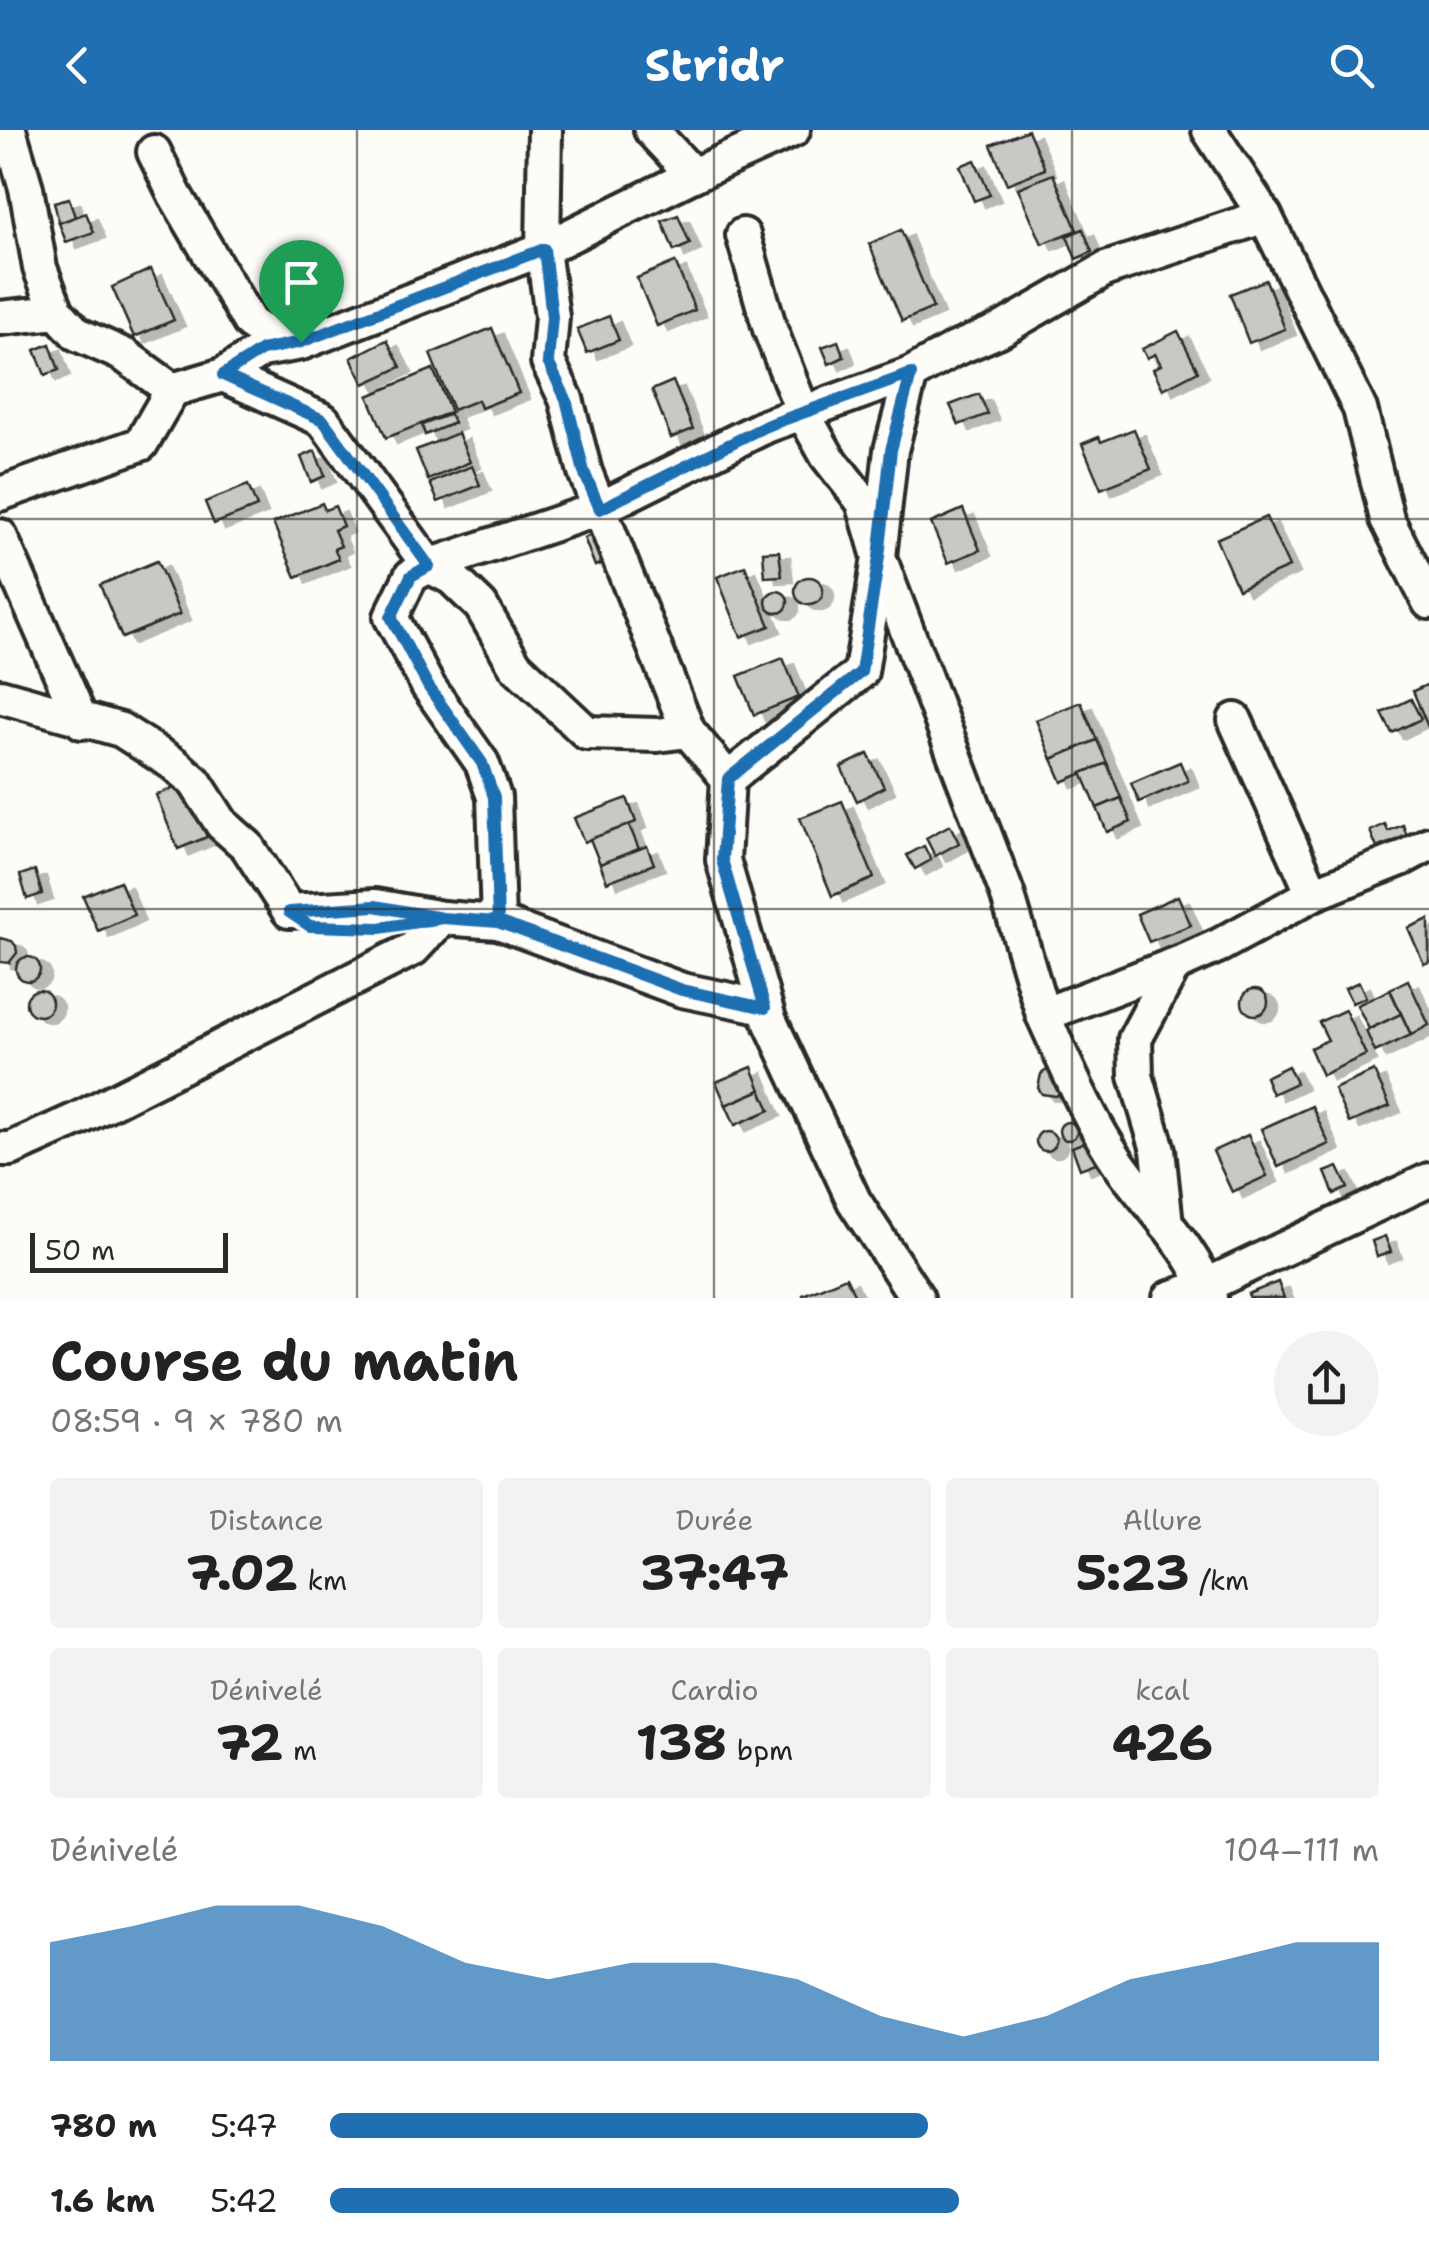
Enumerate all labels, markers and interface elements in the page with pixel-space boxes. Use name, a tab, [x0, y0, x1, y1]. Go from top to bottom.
text: Stridr	[645, 35, 784, 95]
icon: back	[50, 38, 105, 93]
icon: search	[1324, 38, 1379, 93]
pin	[259, 240, 344, 343]
icon: arrive	[274, 255, 329, 310]
scale bar	[30, 1228, 228, 1272]
text: 50 m	[45, 1231, 115, 1269]
text: Course du matin	[50, 1324, 519, 1398]
button: share	[1274, 1331, 1379, 1436]
text: 08:59 · 9 × 780 m	[50, 1399, 343, 1442]
text: Distance	[209, 1501, 324, 1539]
text: Durée	[676, 1501, 753, 1539]
text: Allure	[1123, 1501, 1203, 1539]
text: 7.02	[186, 1539, 298, 1606]
text: 37:47	[640, 1539, 789, 1606]
text: 5:23	[1076, 1539, 1190, 1606]
text: km	[298, 1561, 347, 1599]
text: /km	[1190, 1561, 1249, 1599]
text: Dénivelé	[210, 1671, 323, 1709]
text: Cardio	[671, 1671, 758, 1709]
text: kcal	[1135, 1671, 1190, 1709]
text: 72	[216, 1709, 283, 1776]
text: 138	[636, 1709, 727, 1776]
text: 426	[1112, 1709, 1213, 1776]
text: m	[283, 1731, 317, 1769]
text: bpm	[727, 1731, 793, 1769]
text: Dénivelé	[50, 1828, 179, 1871]
text: 104–111 m	[1224, 1828, 1379, 1871]
text: 780 m	[50, 2104, 157, 2147]
text: 5:47	[210, 2104, 278, 2147]
text: 1.6 km	[50, 2179, 155, 2222]
text: 5:42	[210, 2179, 278, 2222]

